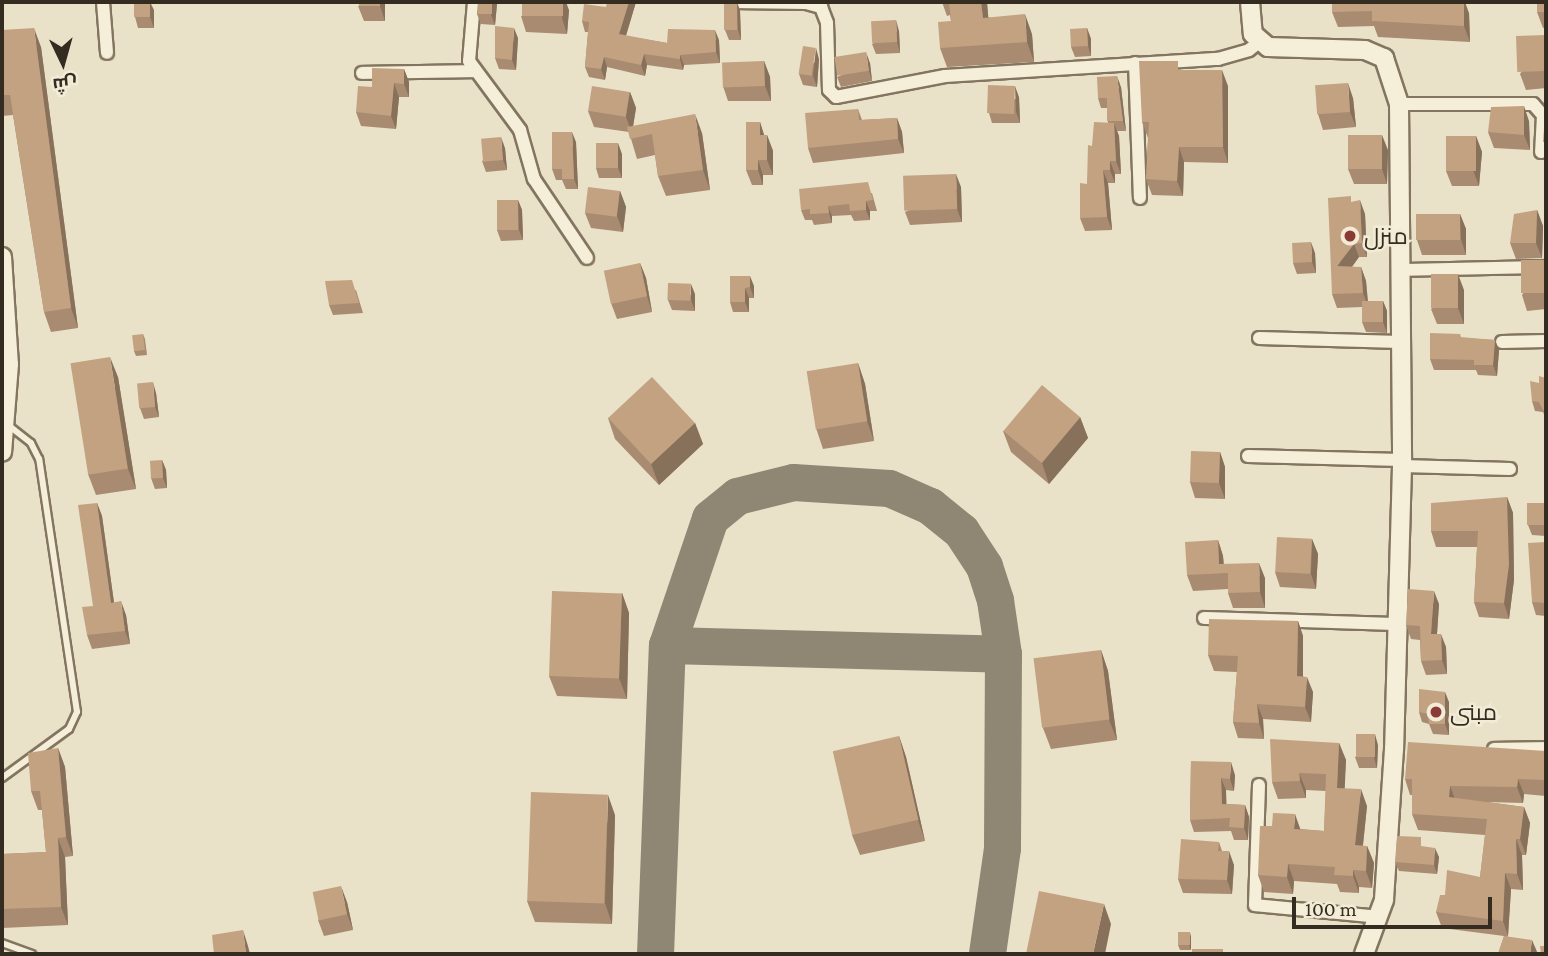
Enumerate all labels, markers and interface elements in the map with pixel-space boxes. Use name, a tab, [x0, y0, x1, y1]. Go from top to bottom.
north arrow	[28, 28, 98, 98]
text: ش	[52, 73, 78, 96]
place label: منزل	[1364, 222, 1408, 250]
marker: منزل	[1342, 228, 1358, 244]
place label: مبنى	[1450, 698, 1497, 726]
marker: مبنى	[1428, 704, 1444, 720]
scale bar	[1296, 883, 1496, 927]
text: 100 m	[1305, 897, 1357, 921]

